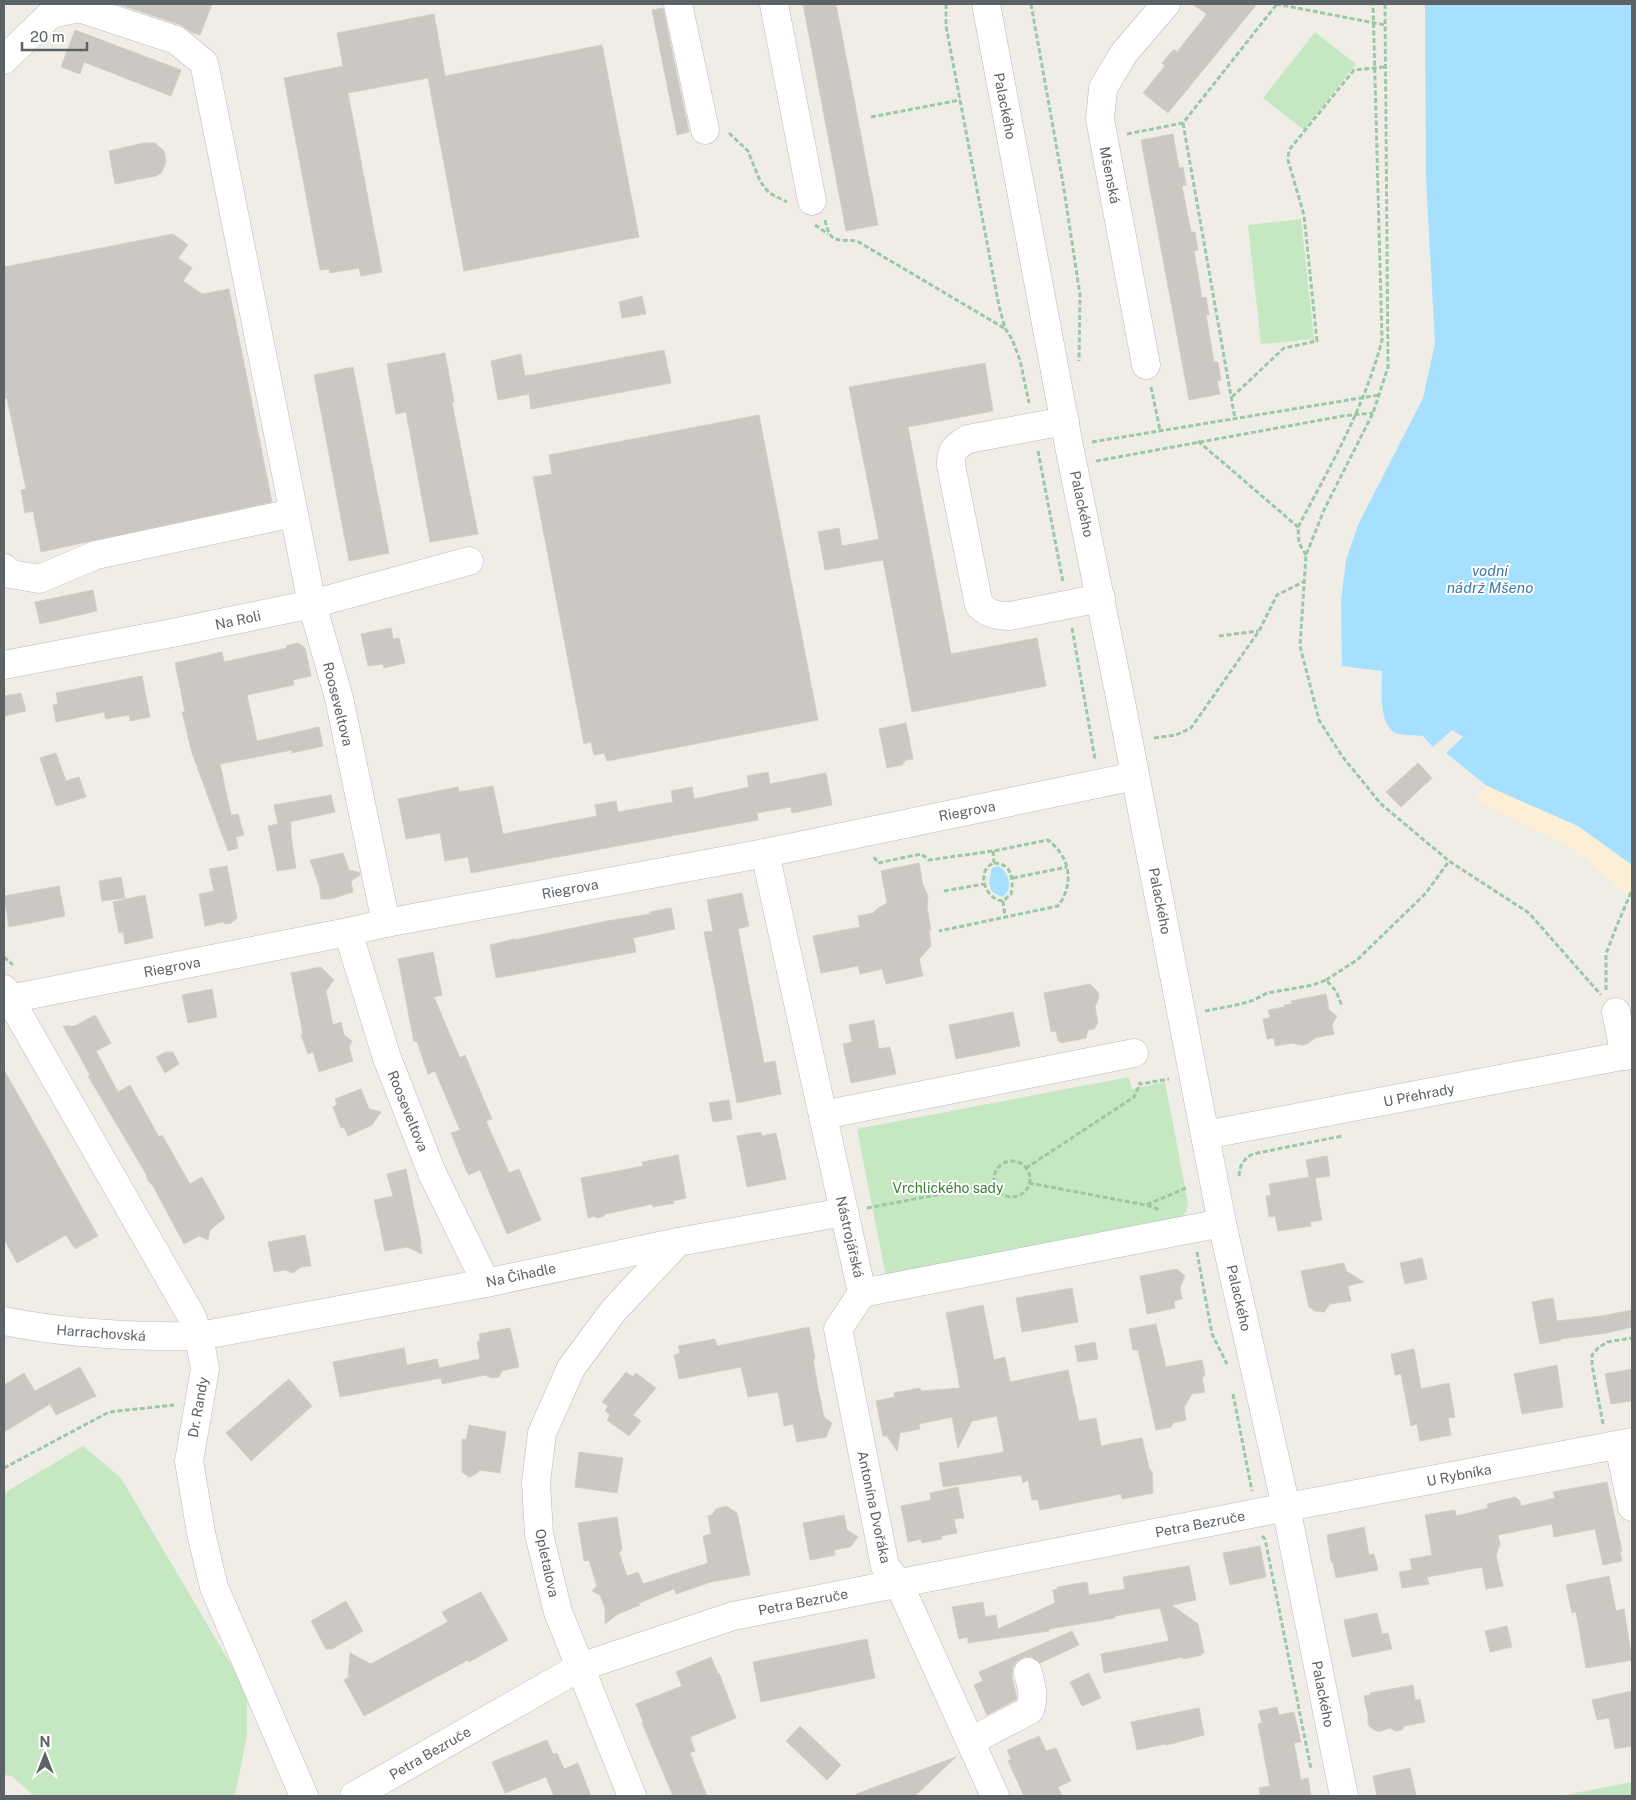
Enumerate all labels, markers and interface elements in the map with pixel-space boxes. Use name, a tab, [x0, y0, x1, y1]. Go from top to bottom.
scale bar	[22, 20, 88, 52]
text: 20 m	[30, 28, 65, 45]
street label: Palackého	[991, 71, 1019, 141]
street label: Mšenská	[1097, 145, 1123, 205]
street label: Palackého	[1067, 469, 1097, 539]
water label: vodní nádrž Mšeno	[1447, 562, 1533, 596]
street label: Na Roli	[214, 607, 262, 633]
street label: Rooseveltova	[320, 660, 356, 748]
street label: Riegrova	[937, 798, 997, 824]
street label: Palackého	[1146, 866, 1174, 936]
street label: Riegrova	[540, 876, 600, 902]
street label: Riegrova	[142, 954, 202, 980]
street label: Rooseveltova	[384, 1068, 432, 1154]
street label: U Přehrady	[1382, 1080, 1456, 1110]
park label: Vrchlického sady	[893, 1180, 1004, 1196]
street label: Nástrojářská	[833, 1195, 867, 1279]
street label: Na Čihadle	[484, 1259, 557, 1290]
street label: Palackého	[1224, 1263, 1254, 1333]
street label: Harrachovská	[56, 1322, 146, 1344]
street label: Dr. Randy	[185, 1375, 211, 1439]
street label: Antonína Dvořáka	[854, 1449, 894, 1565]
street label: U Rybníka	[1425, 1461, 1493, 1489]
street label: Petra Bezruče	[1154, 1507, 1246, 1541]
street label: Opletalova	[532, 1527, 562, 1599]
street label: Petra Bezruče	[757, 1585, 849, 1619]
street label: Palackého	[1309, 1659, 1337, 1729]
street label: Petra Bezruče	[386, 1723, 474, 1783]
north arrow	[20, 1730, 70, 1780]
text: N	[40, 1734, 50, 1750]

